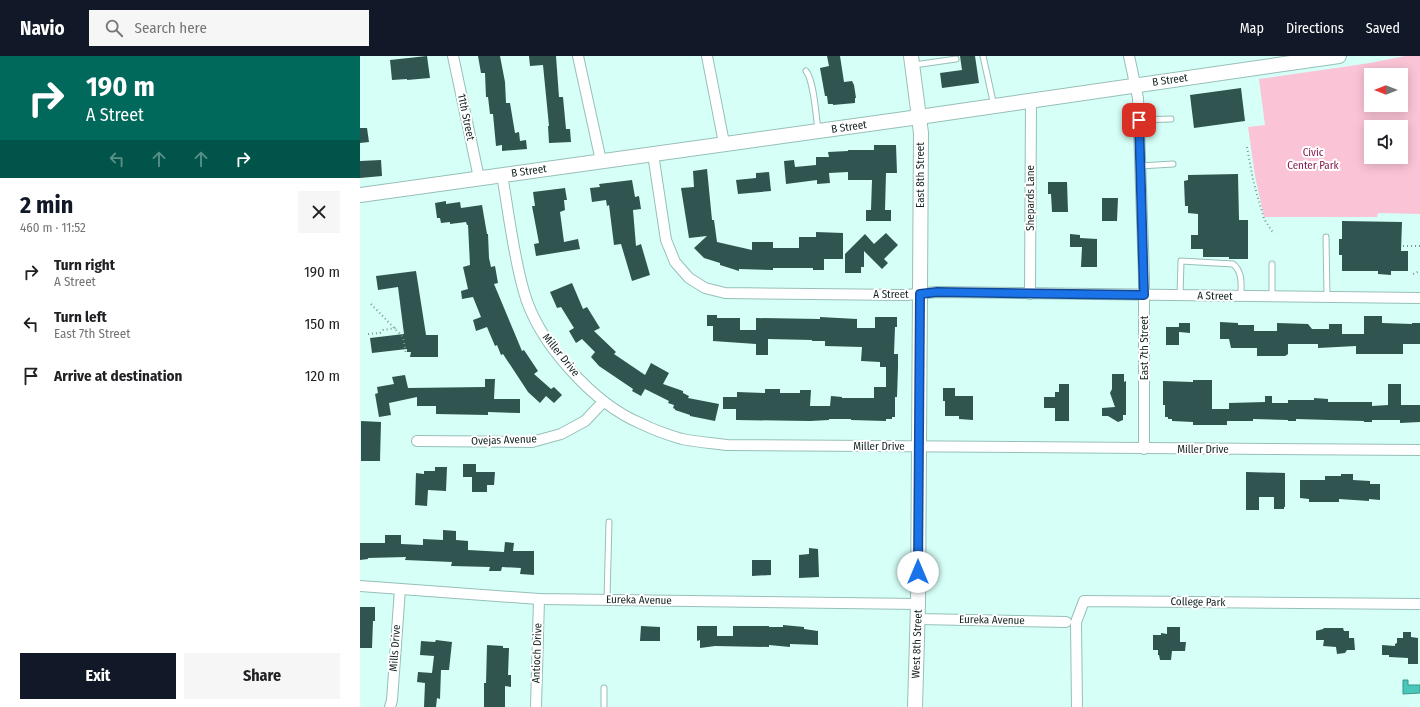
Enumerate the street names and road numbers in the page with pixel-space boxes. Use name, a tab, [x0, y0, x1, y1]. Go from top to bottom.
street label: B Street	[1151, 71, 1189, 89]
street label: 11th Street	[455, 92, 477, 142]
street label: B Street	[830, 118, 868, 136]
street label: East 8th Street	[914, 142, 927, 208]
street label: B Street	[510, 162, 548, 180]
street label: Shepards Lane	[1024, 165, 1037, 231]
street label: A Street	[873, 288, 909, 301]
street label: A Street	[1197, 289, 1233, 303]
street label: East 7th Street	[1138, 315, 1151, 380]
street label: Miller Drive	[540, 331, 582, 379]
street label: Ovejas Avenue	[471, 432, 537, 448]
street label: Miller Drive	[853, 440, 905, 453]
street label: Miller Drive	[1177, 443, 1229, 456]
street label: Eureka Avenue	[606, 593, 672, 607]
street label: College Park	[1170, 595, 1226, 609]
street label: West 8th Street	[909, 609, 925, 679]
street label: Eureka Avenue	[959, 613, 1025, 627]
street label: Antioch Drive	[529, 623, 545, 683]
street label: Mills Drive	[387, 624, 403, 672]

